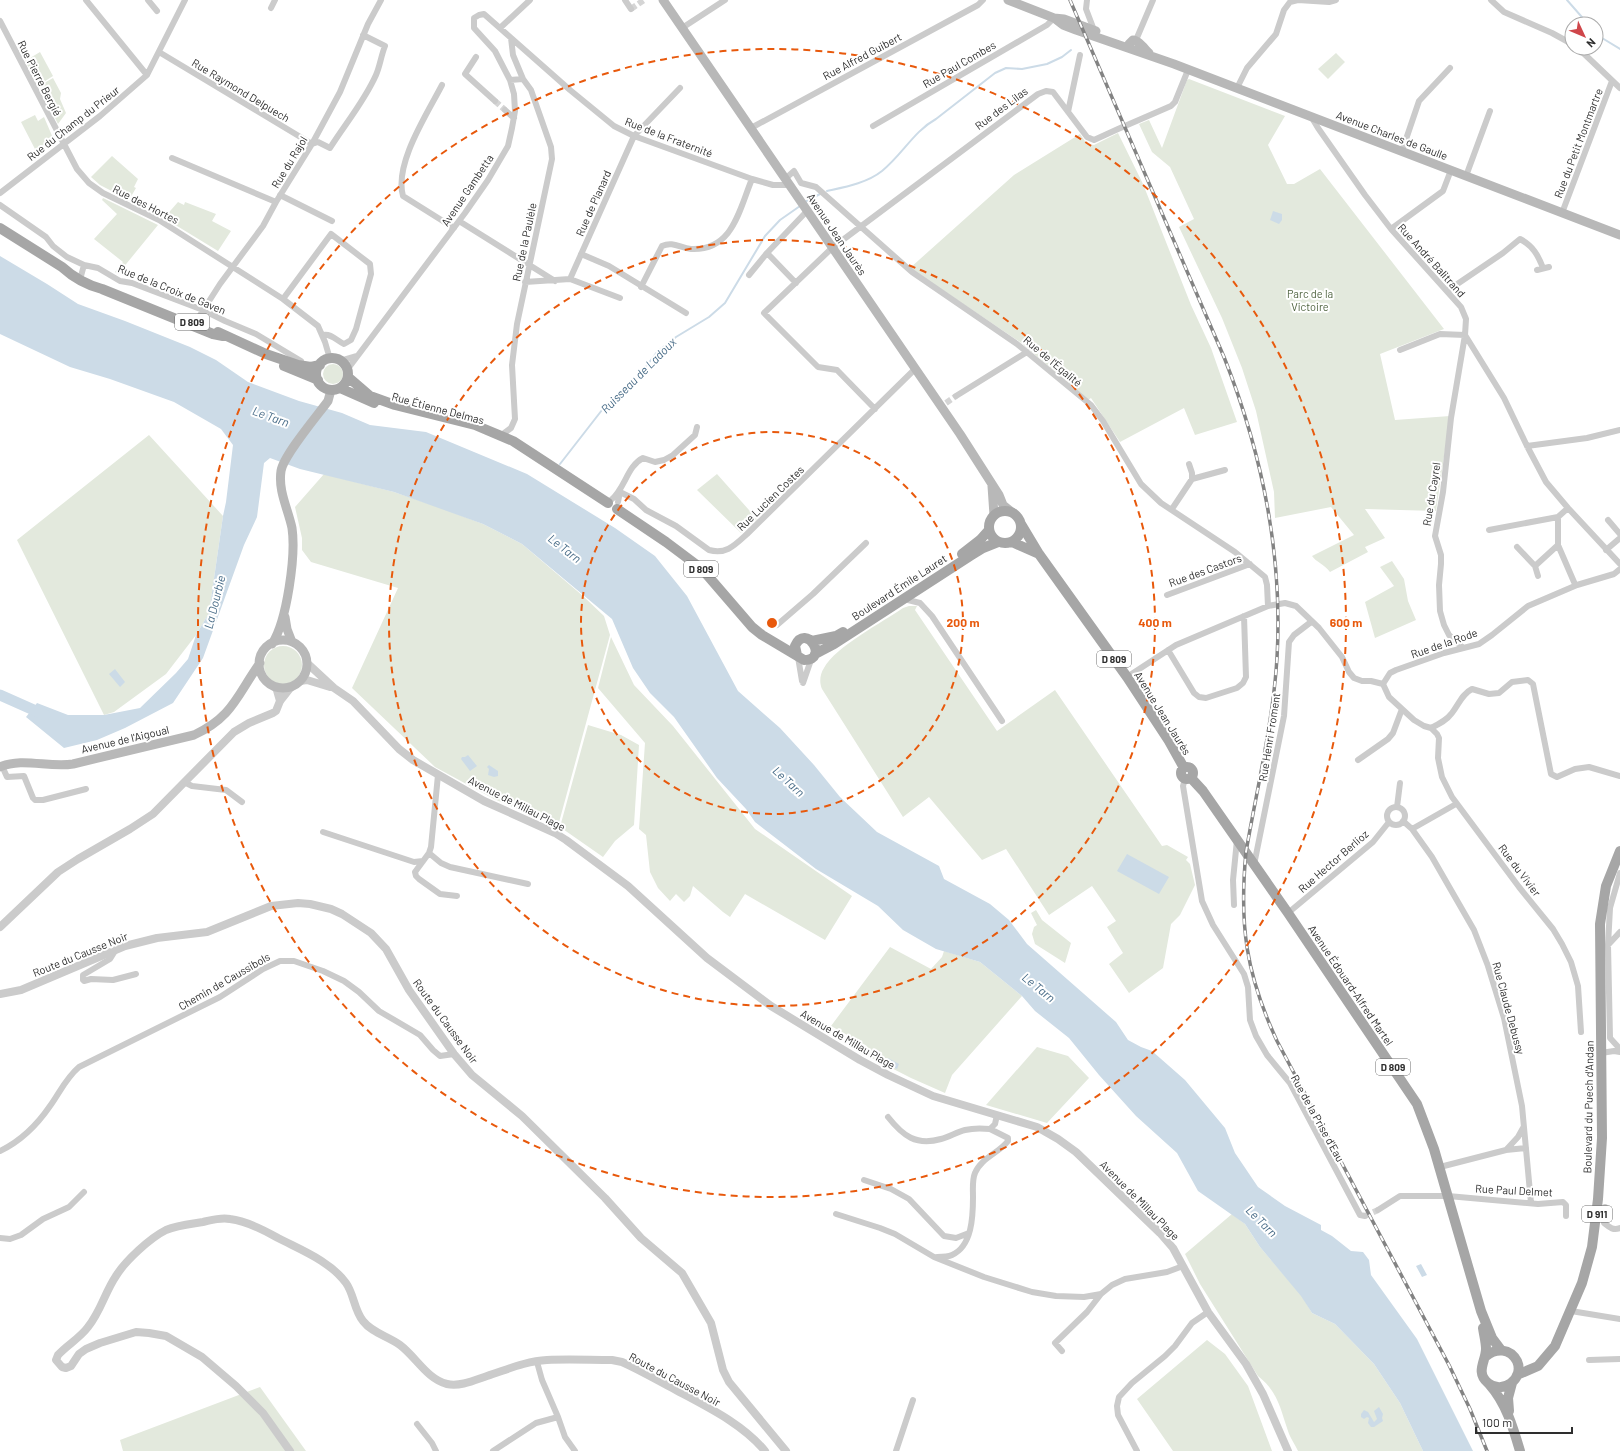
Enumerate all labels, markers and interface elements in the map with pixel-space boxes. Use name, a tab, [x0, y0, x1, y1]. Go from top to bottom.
north arrow	[1564, 16, 1604, 56]
street label: Rue Alfred Guibert	[820, 30, 904, 82]
text: N	[1584, 36, 1599, 50]
street label: Rue Pierre Bergié	[15, 38, 65, 118]
street label: Rue Paul Combes	[920, 38, 998, 90]
street label: Rue Raymond Delpuech	[190, 56, 292, 124]
street label: Rue du Champ du Prieur	[24, 83, 122, 163]
street label: Rue des Lilas	[972, 84, 1030, 132]
street label: Rue du Petit Montmartre	[1551, 86, 1605, 200]
street label: Avenue Charles de Gaulle	[1334, 108, 1450, 162]
street label: Rue de la Fraternité	[623, 114, 715, 160]
street label: Rue du Rajol	[268, 134, 310, 190]
street label: Avenue Gambetta	[438, 152, 496, 228]
street label: Rue de Planard	[573, 168, 613, 238]
street label: Rue des Hortes	[111, 182, 181, 226]
street label: Avenue Jean Jaurès	[805, 191, 869, 277]
street label: Rue de la Paulèle	[509, 201, 539, 282]
street label: Rue André Balitrand	[1396, 221, 1468, 299]
street label: Rue de la Croix de Gaven	[116, 261, 228, 317]
park label: Parc de la Victoire	[1287, 287, 1333, 313]
road number: D 809	[175, 314, 209, 330]
street label: Rue de l'Égalité	[1021, 333, 1085, 389]
water label: Ruisseau de Ladoux	[597, 334, 679, 416]
street label: Rue Étienne Delmas	[390, 389, 486, 427]
water label: Le Tarn	[251, 403, 291, 429]
street label: Rue du Cayrel	[1420, 461, 1442, 527]
street label: Rue Lucien Costes	[734, 463, 806, 533]
water label: Le Tarn	[546, 531, 584, 565]
street label: Boulevard Émile Lauret	[849, 551, 949, 623]
street label: Rue des Castors	[1167, 551, 1243, 589]
road number: D 809	[684, 561, 718, 577]
water label: La Dourbie	[201, 574, 227, 630]
text: 200 m	[947, 615, 979, 629]
text: 400 m	[1138, 615, 1172, 629]
text: 600 m	[1330, 615, 1362, 629]
centre of rings	[765, 616, 779, 630]
street label: Rue de la Rode	[1409, 625, 1479, 660]
road number: D 809	[1097, 651, 1131, 667]
street label: Avenue Jean Jaurès	[1132, 669, 1194, 757]
street label: Rue Henri Froment	[1256, 692, 1282, 782]
street label: Avenue de l'Aigoual	[80, 723, 170, 755]
water label: Le Tarn	[770, 763, 808, 799]
street label: Avenue de Millau Plage	[466, 773, 568, 833]
street label: Rue Hector Berlioz	[1295, 827, 1371, 895]
street label: Rue du Vivier	[1496, 841, 1544, 899]
street label: Avenue Édouard-Alfred Martel	[1306, 922, 1396, 1048]
street label: Route du Causse Noir	[31, 929, 129, 979]
street label: Chemin de Caussibols	[176, 949, 272, 1013]
street label: Rue Claude Debussy	[1490, 960, 1528, 1056]
water label: Le Tarn	[1020, 970, 1058, 1004]
street label: Route du Causse Noir	[411, 976, 481, 1066]
street label: Avenue de Millau Plage	[798, 1007, 898, 1071]
street label: Boulevard du Puech d'Andan	[1580, 1040, 1596, 1174]
road number: D 809	[1376, 1059, 1410, 1075]
street label: Rue de la Prise d'Eau	[1289, 1072, 1347, 1164]
street label: Avenue de Millau Plage	[1098, 1158, 1183, 1243]
street label: Rue Paul Delmet	[1475, 1181, 1553, 1199]
water label: Le Tarn	[1244, 1203, 1280, 1239]
road number: D 911	[1582, 1206, 1612, 1222]
street label: Route du Causse Noir	[627, 1349, 723, 1409]
scale bar	[1476, 1409, 1572, 1435]
text: 100 m	[1482, 1415, 1512, 1429]

